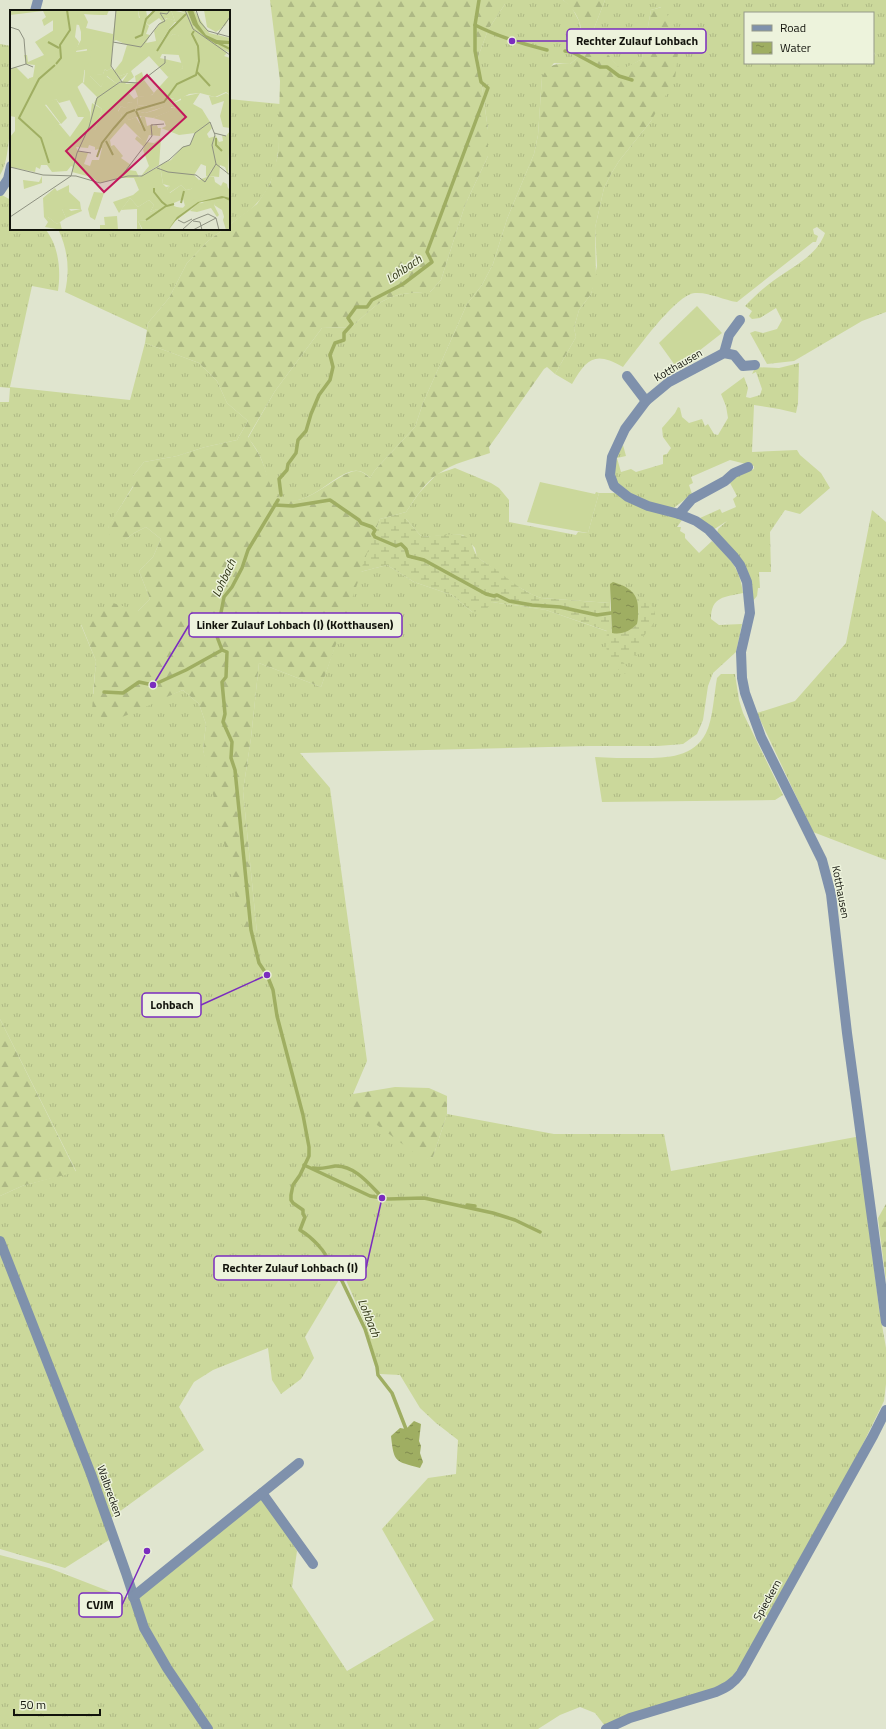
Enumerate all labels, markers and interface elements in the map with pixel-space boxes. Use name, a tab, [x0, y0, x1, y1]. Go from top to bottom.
inset map	[10, 10, 230, 230]
legend	[744, 12, 874, 64]
text: Road	[780, 18, 806, 37]
callout: Rechter Zulauf Lohbach	[567, 29, 706, 53]
text: Rechter Zulauf Lohbach	[576, 31, 698, 50]
text: Water	[780, 38, 811, 57]
water label: Lohbach	[382, 249, 426, 288]
street label: Kotthausen	[651, 345, 705, 385]
water label: Lohbach	[207, 555, 241, 600]
callout: Linker Zulauf Lohbach (I) (Kotthausen)	[189, 613, 402, 637]
text: Linker Zulauf Lohbach (I) (Kotthausen)	[196, 615, 394, 634]
street label: Kotthausen	[828, 864, 854, 920]
callout: Lohbach	[142, 993, 201, 1017]
text: Lohbach	[150, 995, 194, 1014]
callout: Rechter Zulauf Lohbach (I)	[214, 1256, 366, 1280]
text: Rechter Zulauf Lohbach (I)	[222, 1258, 358, 1277]
water label: Lohbach	[353, 1296, 386, 1341]
street label: Walbrecken	[93, 1463, 127, 1519]
street label: Spieckern	[749, 1576, 785, 1624]
callout: CVJM	[79, 1593, 122, 1617]
text: CVJM	[86, 1595, 114, 1614]
scale bar	[14, 1691, 100, 1717]
text: 50 m	[20, 1695, 46, 1714]

